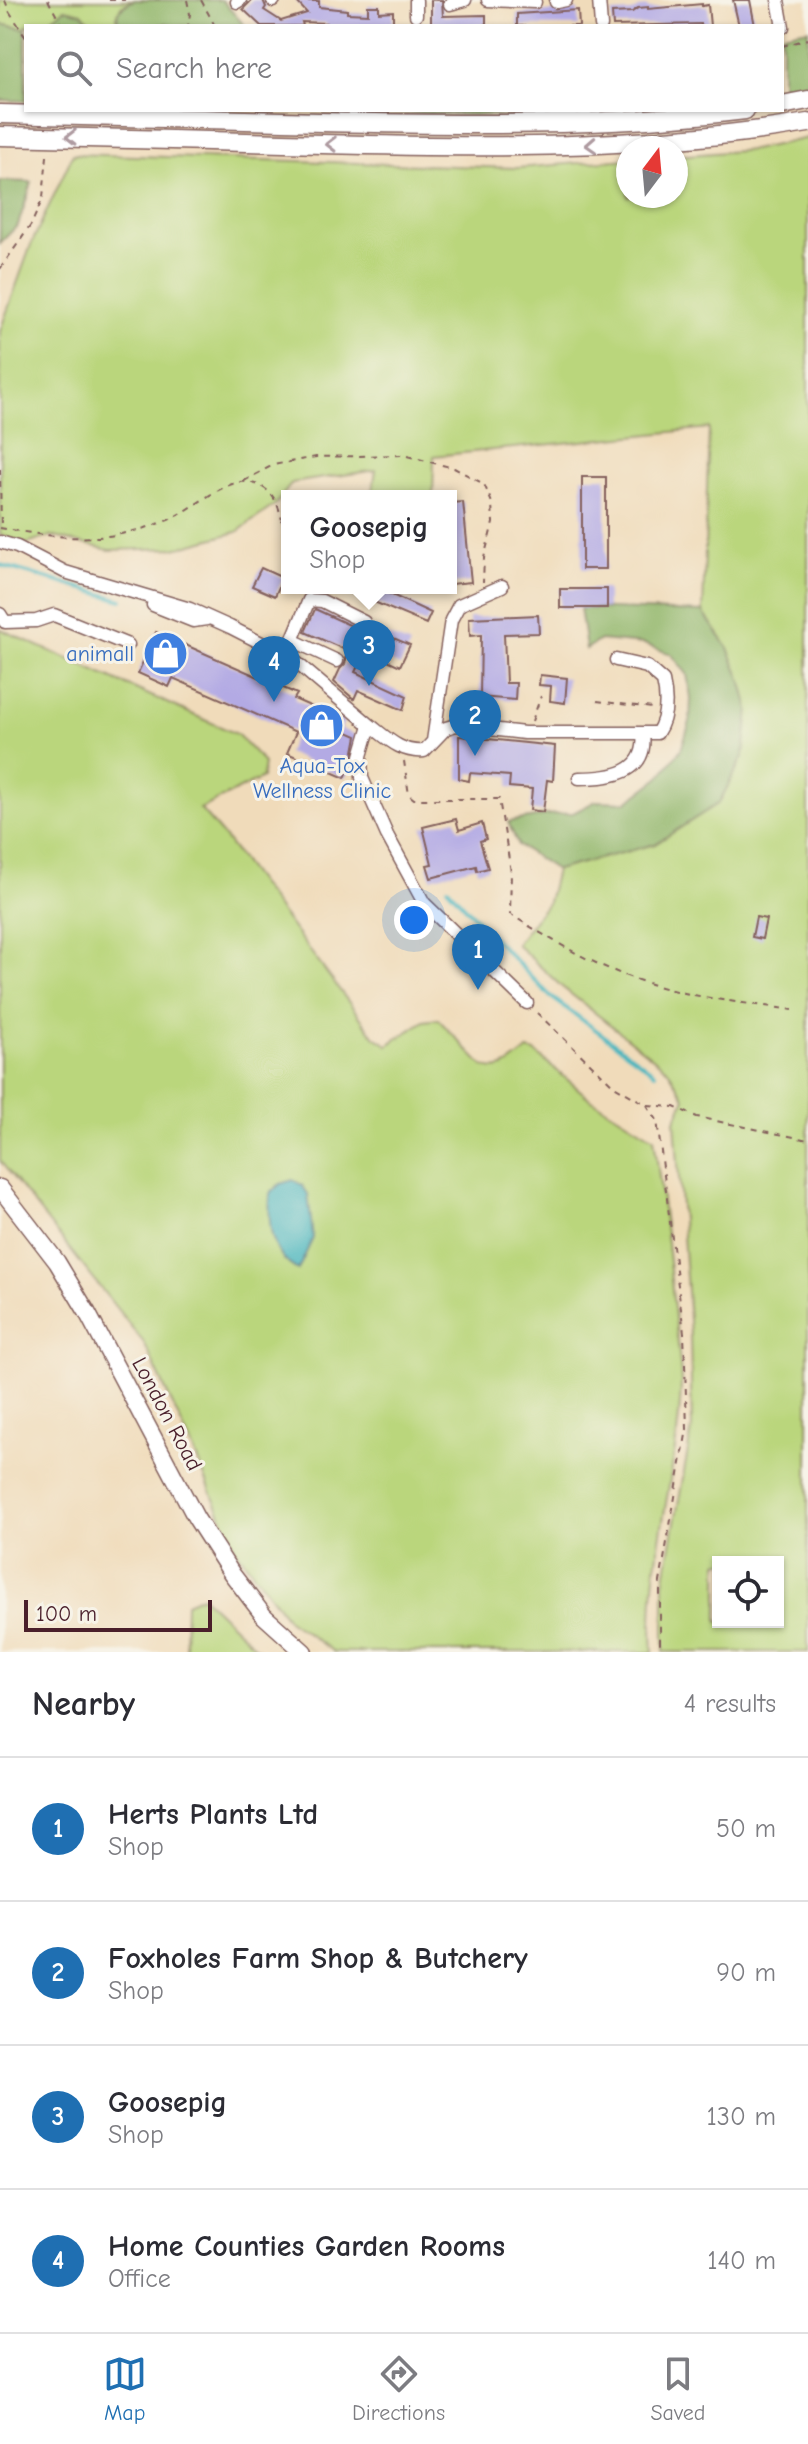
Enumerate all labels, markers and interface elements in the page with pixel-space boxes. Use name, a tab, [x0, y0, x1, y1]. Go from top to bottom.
search box	[24, 24, 784, 112]
icon: search	[52, 46, 96, 90]
text: Search here	[116, 51, 272, 86]
one-way arrow	[64, 129, 77, 146]
one-way arrow	[324, 135, 337, 153]
one-way arrow	[584, 136, 597, 153]
north arrow	[616, 136, 688, 208]
popup	[281, 490, 457, 594]
text: Goosepig	[309, 510, 429, 545]
text: Shop	[309, 545, 365, 575]
pin: 3	[343, 620, 395, 686]
shop icon: animall	[141, 630, 189, 678]
pin: 4	[248, 636, 300, 702]
place label: animall	[66, 641, 134, 667]
pin: 2	[449, 690, 501, 756]
shop icon: Aqua-Tox Wellness Clinic	[298, 701, 346, 749]
place label: Aqua-Tox Wellness Clinic	[253, 753, 391, 804]
your location	[394, 900, 434, 940]
pin: 1	[452, 924, 504, 990]
street label: London Road	[126, 1353, 208, 1475]
map controls	[712, 1556, 784, 1628]
button: locate	[712, 1556, 784, 1628]
scale bar	[24, 1596, 212, 1632]
text: 100 m	[36, 1601, 97, 1627]
text: Nearby	[32, 1684, 135, 1724]
text: 4 results	[684, 1689, 776, 1719]
text: Herts Plants Ltd	[108, 1797, 318, 1832]
text: 1	[53, 1814, 63, 1844]
text: 50 m	[716, 1814, 776, 1844]
text: Shop	[108, 1832, 164, 1862]
text: Foxholes Farm Shop & Butchery	[108, 1941, 528, 1976]
text: 2	[52, 1958, 64, 1988]
text: 90 m	[716, 1958, 776, 1988]
text: Shop	[108, 1976, 164, 2006]
text: Goosepig	[108, 2085, 227, 2120]
text: 3	[52, 2102, 64, 2132]
text: 130 m	[707, 2102, 776, 2132]
text: Shop	[108, 2120, 164, 2150]
text: Home Counties Garden Rooms	[108, 2229, 505, 2264]
text: 4	[52, 2246, 64, 2276]
text: 140 m	[707, 2246, 776, 2276]
text: Office	[108, 2264, 171, 2294]
tab: Map	[103, 2352, 147, 2426]
tab: Directions	[352, 2352, 445, 2426]
tab: Saved	[650, 2352, 705, 2426]

